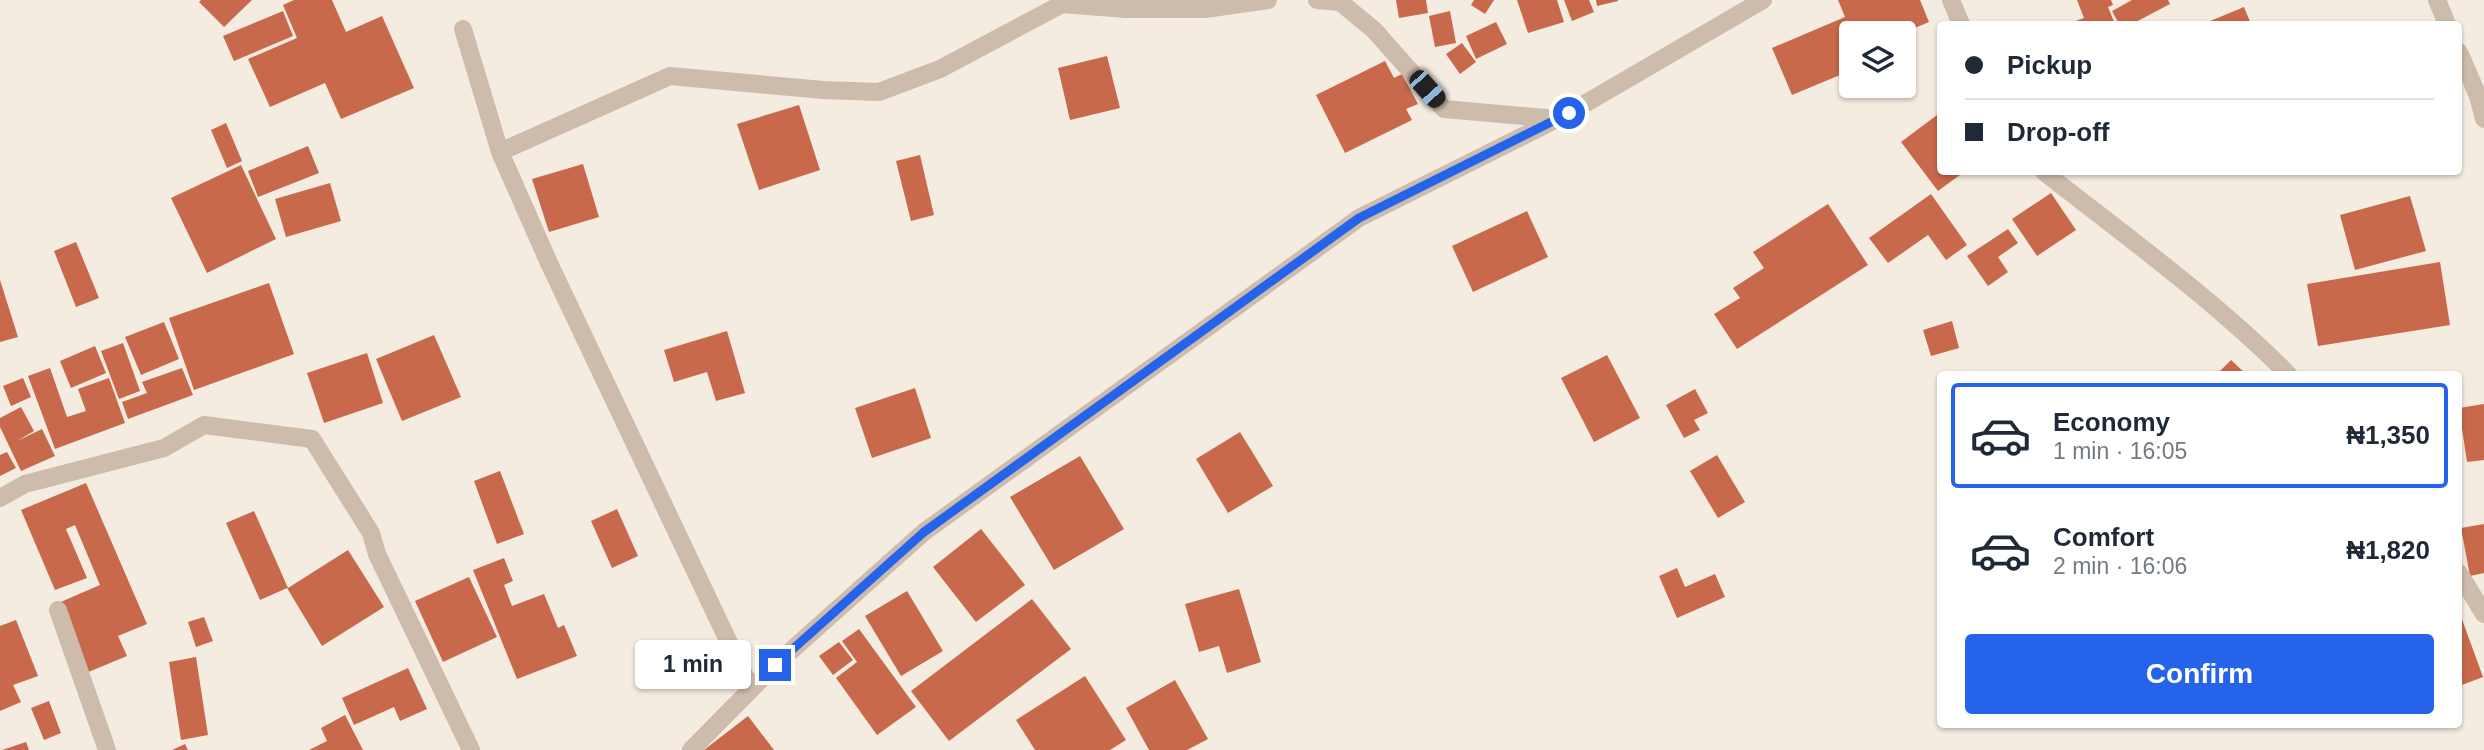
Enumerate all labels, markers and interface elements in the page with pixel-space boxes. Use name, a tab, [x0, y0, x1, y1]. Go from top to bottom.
map controls	[1839, 21, 1916, 98]
button: layers	[1839, 21, 1916, 98]
text: Pickup	[2007, 50, 2092, 80]
car	[1406, 66, 1449, 112]
route start	[1553, 97, 1585, 129]
text: Drop-off	[2007, 117, 2110, 147]
icon: car	[1969, 404, 2032, 467]
text: Economy	[2053, 407, 2170, 437]
text: ₦1,350	[2346, 420, 2430, 450]
text: 1 min · 16:05	[2053, 438, 2187, 464]
icon: car	[1969, 519, 2032, 582]
text: Comfort	[2053, 522, 2154, 552]
text: ₦1,820	[2346, 535, 2430, 565]
text: 2 min · 16:06	[2053, 553, 2187, 579]
button: Confirm	[1965, 634, 2434, 714]
callout: 1 min	[635, 640, 750, 690]
route end	[759, 649, 791, 681]
text: 1 min	[663, 651, 723, 677]

